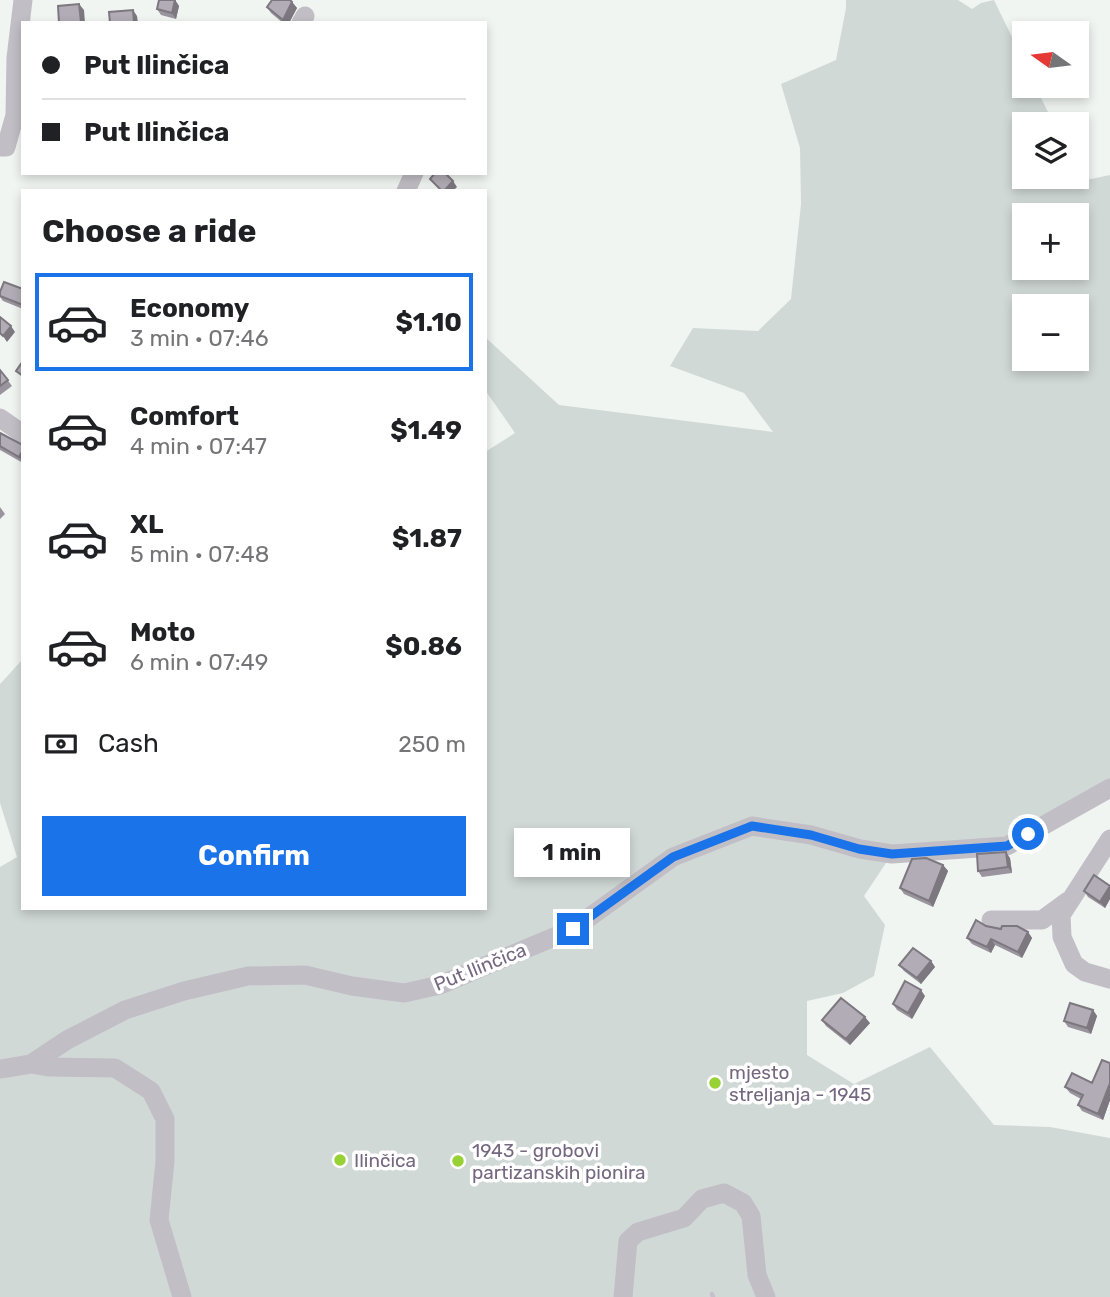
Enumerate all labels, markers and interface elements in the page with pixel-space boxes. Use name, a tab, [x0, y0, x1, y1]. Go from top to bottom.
north arrow	[1012, 21, 1088, 98]
map controls	[1012, 21, 1089, 371]
text: Put Ilinčica	[84, 50, 229, 81]
button: layers	[1012, 112, 1089, 189]
text: Put Ilinčica	[84, 117, 229, 148]
button: +	[1012, 203, 1089, 280]
text: Choose a ride	[42, 212, 256, 250]
icon: car	[46, 291, 109, 354]
text: Economy	[130, 293, 249, 324]
button: −	[1012, 294, 1089, 371]
text: $1.10	[395, 307, 462, 338]
text: 3 min · 07:46	[130, 324, 269, 352]
icon: car	[46, 399, 109, 462]
text: Comfort	[130, 401, 239, 432]
text: $1.49	[390, 415, 462, 446]
text: 4 min · 07:47	[130, 432, 267, 460]
icon: car	[46, 507, 109, 570]
text: XL	[130, 509, 163, 540]
text: $1.87	[392, 523, 462, 554]
text: 5 min · 07:48	[130, 540, 269, 568]
icon: car	[46, 615, 109, 678]
text: Moto	[130, 617, 195, 648]
text: $0.86	[385, 631, 462, 662]
text: 6 min · 07:49	[130, 648, 268, 676]
icon: cash	[42, 725, 80, 763]
text: Cash	[98, 728, 159, 759]
text: 250 m	[398, 730, 466, 758]
button: Confirm	[42, 816, 466, 896]
route start	[1012, 818, 1044, 850]
callout: 1 min	[515, 828, 631, 876]
text: 1 min	[543, 838, 601, 866]
route end	[557, 913, 589, 945]
street label: Put Ilinčica	[430, 938, 530, 996]
place label: mjesto streljanja - 1945	[729, 1061, 871, 1106]
marker: mjesto streljanja - 1945	[707, 1075, 723, 1091]
place label: 1943 - grobovi partizanskih pionira	[472, 1139, 646, 1184]
place label: Ilinčica	[354, 1149, 416, 1172]
marker: Ilinčica	[332, 1152, 348, 1168]
marker: 1943 - grobovi partizanskih pionira	[450, 1153, 466, 1169]

